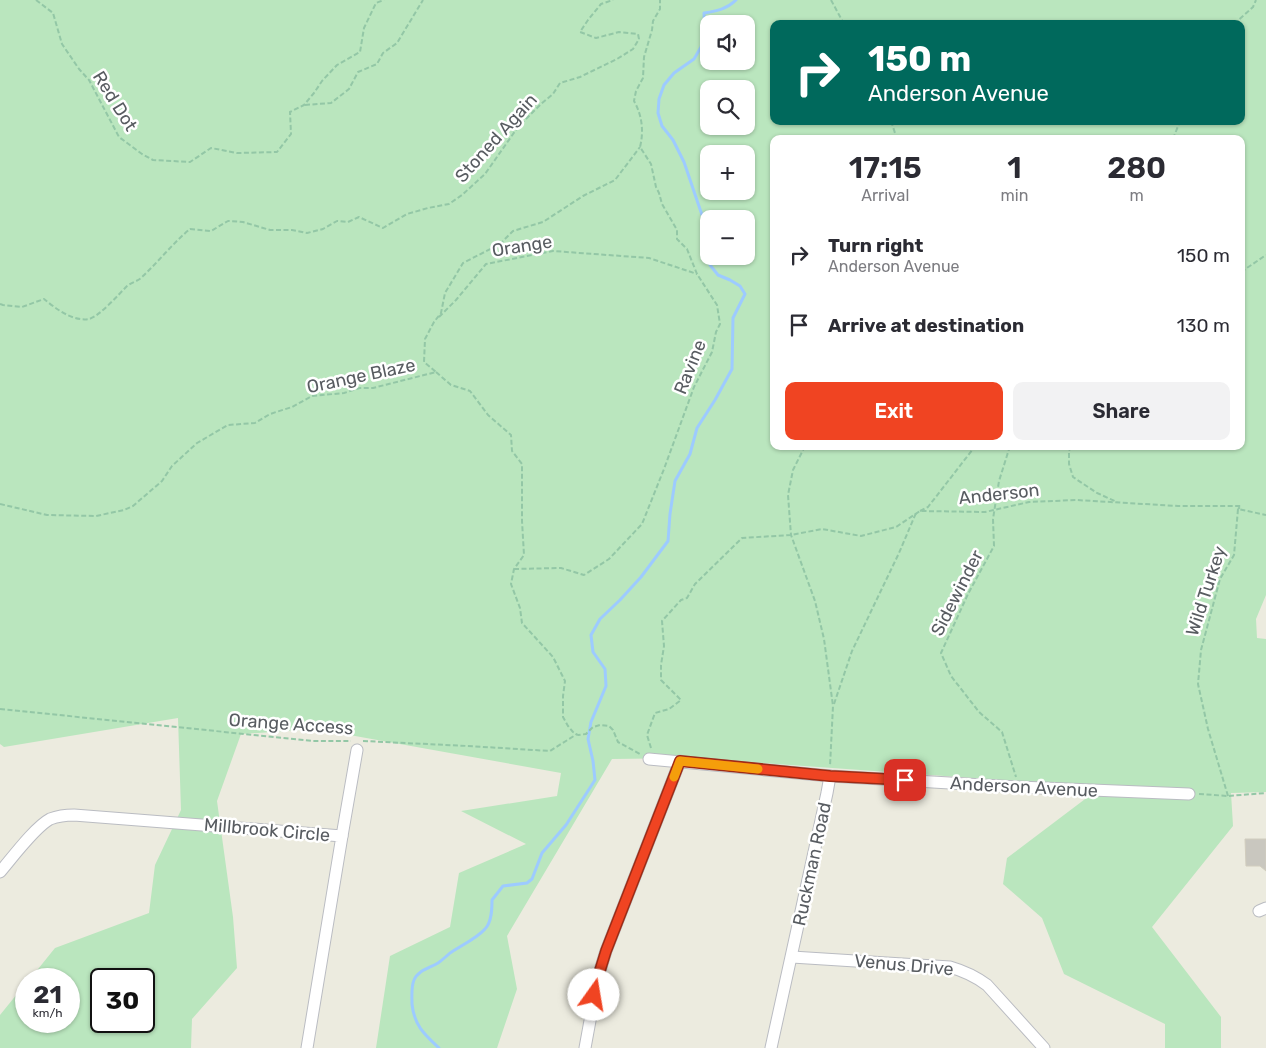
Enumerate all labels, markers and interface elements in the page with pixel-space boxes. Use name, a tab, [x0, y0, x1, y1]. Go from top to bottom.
map controls	[700, 15, 755, 265]
button: sound	[700, 15, 755, 70]
text: 150 m	[868, 38, 971, 80]
icon: right	[785, 40, 850, 105]
street label: Red Dot	[88, 67, 142, 135]
button: search	[700, 80, 755, 135]
text: Anderson Avenue	[868, 80, 1049, 107]
street label: Stoned Again	[450, 89, 542, 187]
button: +	[700, 145, 755, 200]
text: 17:15	[849, 150, 922, 186]
text: 1	[1007, 150, 1022, 186]
text: 280	[1107, 150, 1166, 186]
text: Arrival	[861, 186, 909, 205]
text: min	[1001, 186, 1028, 205]
text: m	[1130, 186, 1144, 205]
button: −	[700, 210, 755, 265]
street label: Orange	[490, 230, 554, 262]
text: Turn right	[828, 234, 923, 257]
icon: right	[785, 241, 813, 269]
text: 150 m	[1177, 244, 1230, 267]
text: Anderson Avenue	[828, 257, 960, 276]
icon: arrive	[785, 311, 813, 339]
text: Arrive at destination	[828, 314, 1024, 337]
text: 130 m	[1177, 314, 1230, 337]
street label: Ravine	[669, 337, 711, 397]
street label: Orange Blaze	[305, 354, 417, 398]
button: Exit	[785, 382, 1003, 440]
button: Share	[1013, 382, 1230, 440]
street label: Anderson	[958, 479, 1040, 509]
street label: Wild Turkey	[1181, 543, 1231, 639]
street label: Sidewinder	[926, 546, 988, 640]
street label: Orange Access	[228, 709, 354, 739]
pin	[884, 759, 926, 801]
icon: arrive	[891, 766, 919, 794]
street label: Anderson Avenue	[950, 772, 1098, 802]
street label: Ruckman Road	[788, 800, 836, 928]
street label: Millbrook Circle	[203, 814, 331, 846]
street label: Venus Drive	[853, 950, 955, 980]
speed limit sign: 30	[90, 968, 155, 1033]
position arrow	[567, 968, 619, 1020]
text: 21	[33, 980, 62, 1009]
text: km/h	[33, 1006, 62, 1020]

